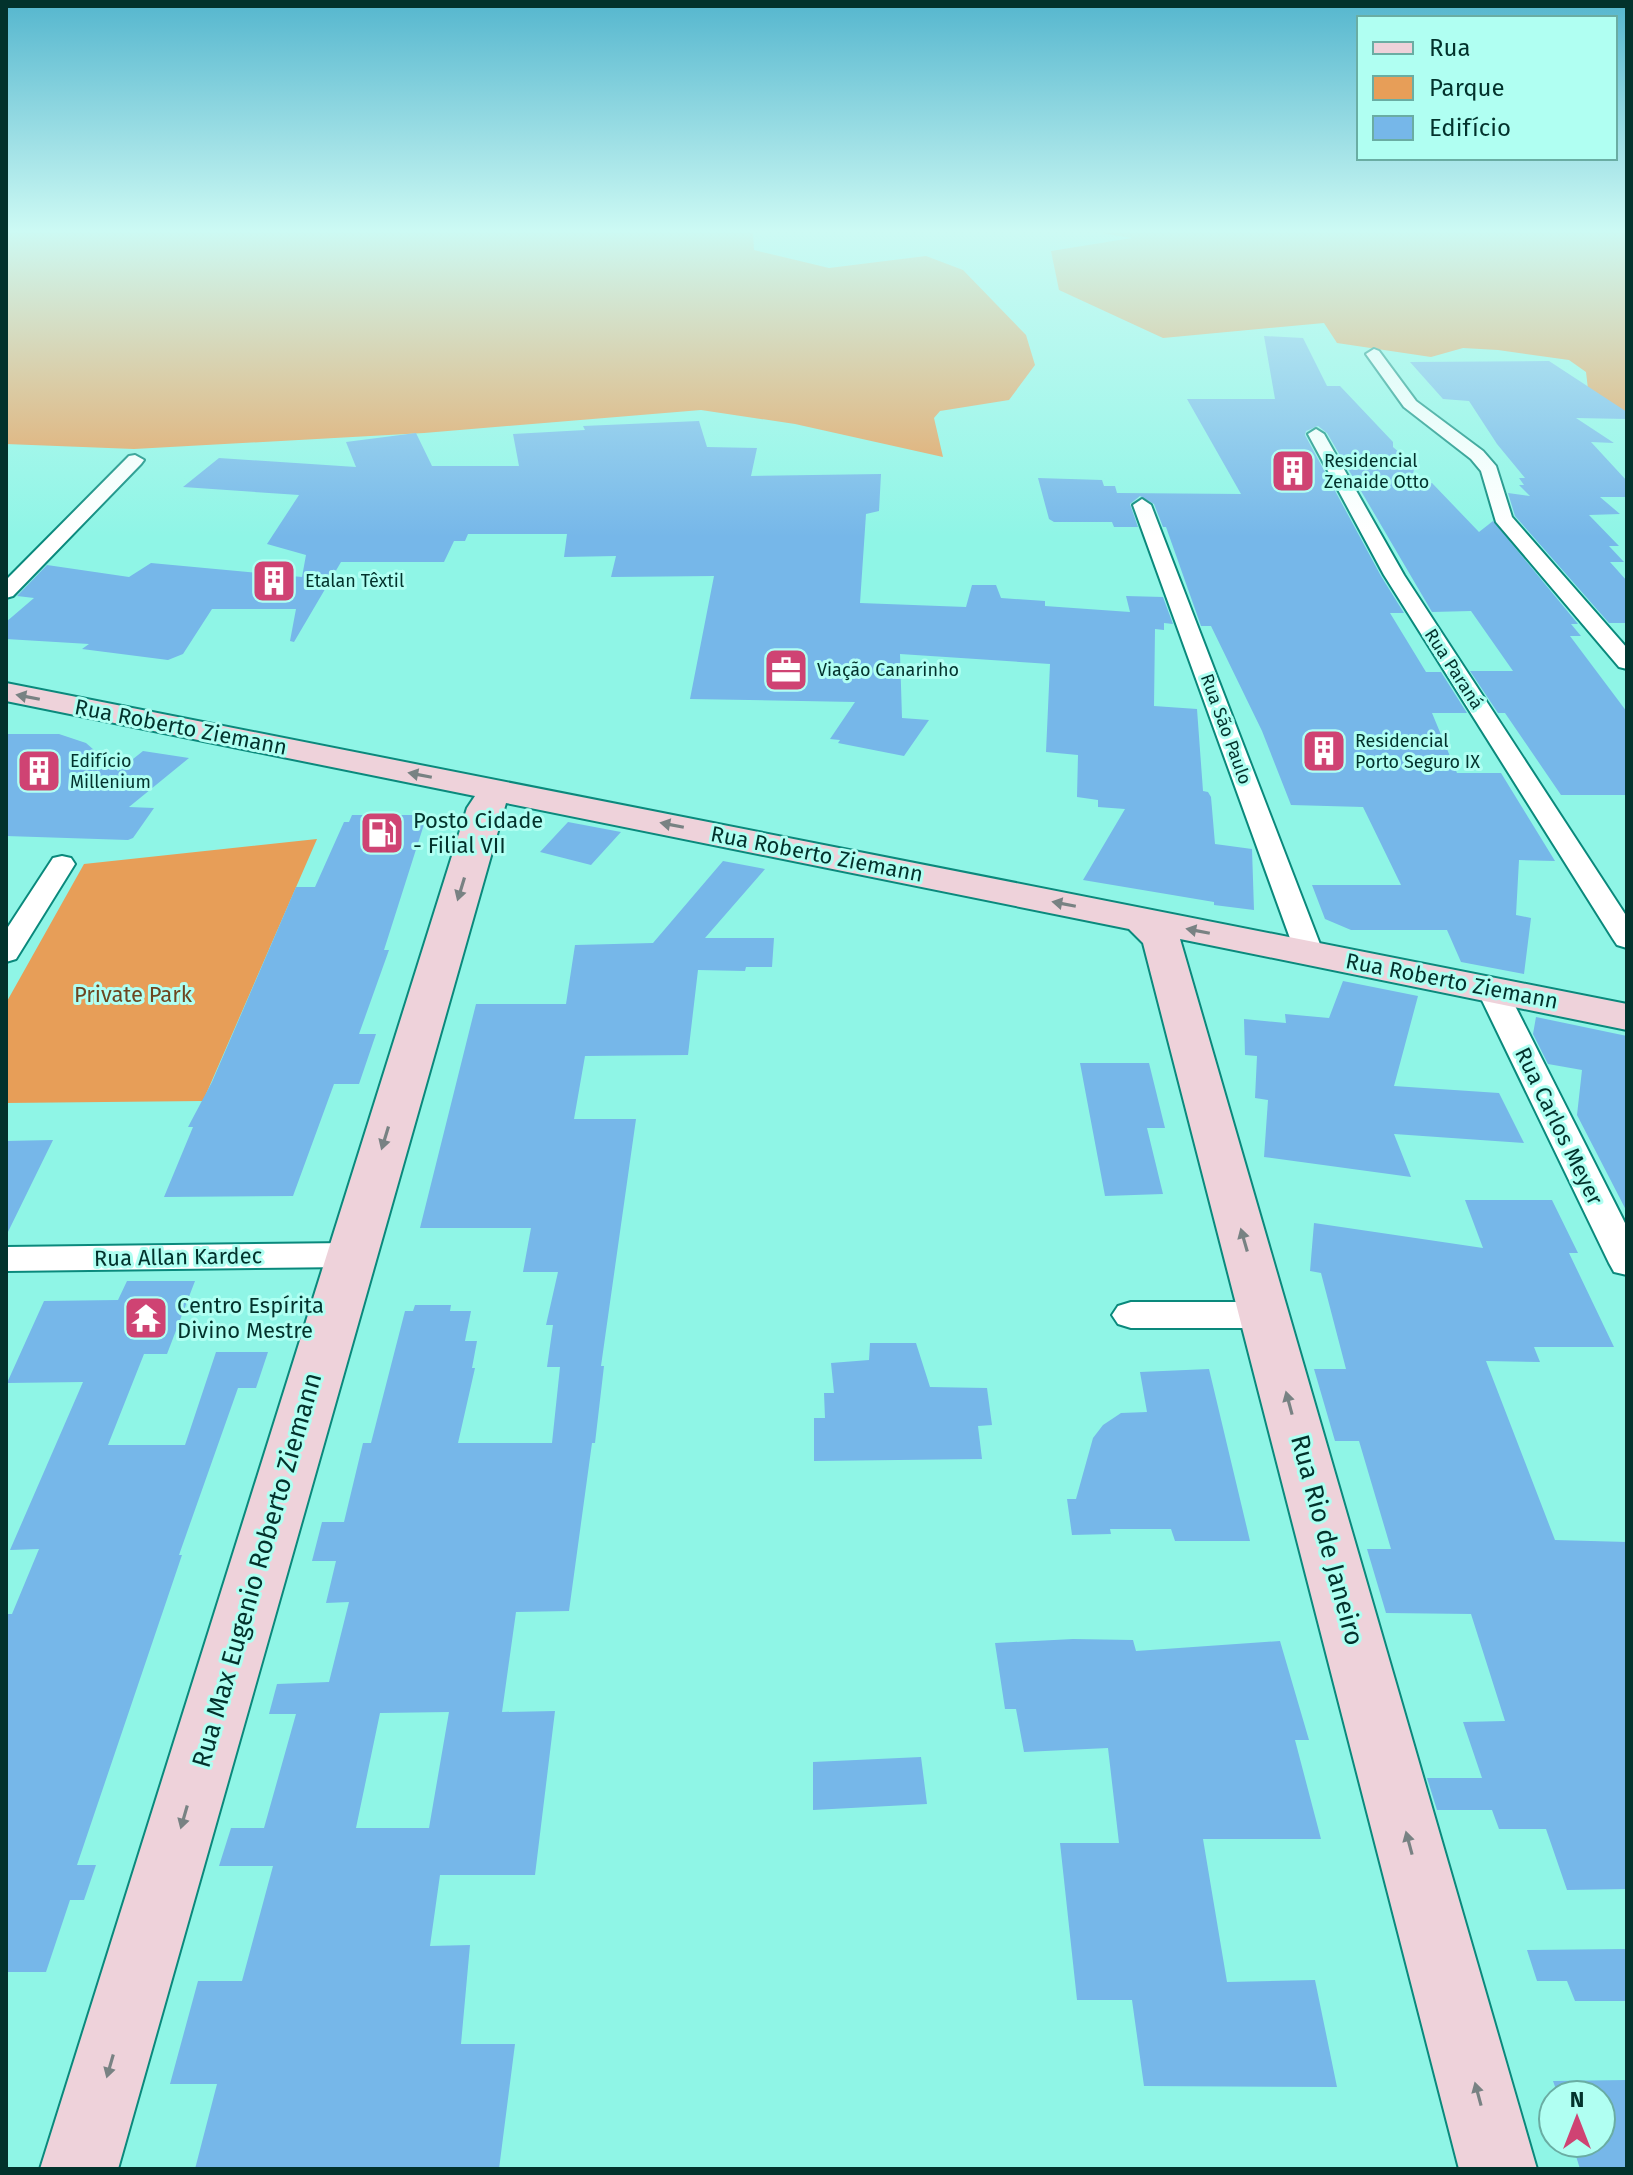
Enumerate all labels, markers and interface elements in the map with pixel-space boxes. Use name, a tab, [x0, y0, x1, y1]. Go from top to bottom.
legend	[1357, 16, 1617, 160]
text: Rua	[1429, 34, 1471, 62]
text: Parque	[1429, 74, 1505, 102]
text: Edifício	[1429, 114, 1511, 142]
building icon: Residencial Zenaide Otto	[1269, 447, 1317, 495]
place label: Residencial Zenaide Otto	[1324, 450, 1429, 493]
building icon: Etalan Têxtil	[250, 557, 298, 605]
place label: Etalan Têxtil	[305, 570, 404, 592]
street label: Rua Paraná	[1420, 625, 1488, 713]
office icon: Viação Canarinho	[762, 646, 810, 694]
place label: Viação Canarinho	[817, 659, 959, 681]
street label: Rua São Paulo	[1196, 671, 1256, 787]
one-way arrow	[16, 690, 41, 703]
street label: Rua Roberto Ziemann	[72, 693, 290, 761]
building icon: Residencial Porto Seguro IX	[1300, 727, 1348, 775]
place label: Residencial Porto Seguro IX	[1355, 730, 1480, 773]
building icon: Edifício Millenium	[15, 747, 63, 795]
place label: Edifício Millenium	[70, 750, 151, 793]
one-way arrow	[407, 769, 432, 781]
place label: Posto Cidade - Filial VII	[413, 807, 543, 859]
fuel station icon: Posto Cidade - Filial VII	[358, 809, 406, 857]
one-way arrow	[659, 819, 684, 831]
street label: Rua Roberto Ziemann	[708, 820, 926, 888]
one-way arrow	[454, 878, 467, 902]
one-way arrow	[1051, 897, 1076, 910]
one-way arrow	[1186, 924, 1211, 936]
street label: Rua Roberto Ziemann	[1343, 947, 1561, 1015]
park label: Private Park	[74, 981, 193, 1008]
street label: Rua Carlos Meyer	[1509, 1043, 1609, 1210]
one-way arrow	[378, 1126, 391, 1150]
one-way arrow	[1237, 1227, 1250, 1251]
street label: Rua Allan Kardec	[94, 1242, 262, 1272]
place label: Centro Espírita Divino Mestre	[177, 1292, 324, 1344]
temple icon: Centro Espírita Divino Mestre	[122, 1294, 170, 1342]
street label: Rua Max Eugenio Roberto Ziemann	[186, 1369, 328, 1771]
one-way arrow	[1283, 1390, 1295, 1415]
street label: Rua Rio de Janeiro	[1284, 1431, 1370, 1649]
one-way arrow	[177, 1805, 190, 1829]
one-way arrow	[1403, 1830, 1415, 1855]
one-way arrow	[103, 2054, 116, 2078]
north arrow	[1537, 2079, 1617, 2159]
one-way arrow	[1471, 2081, 1483, 2106]
text: N	[1570, 2086, 1584, 2113]

